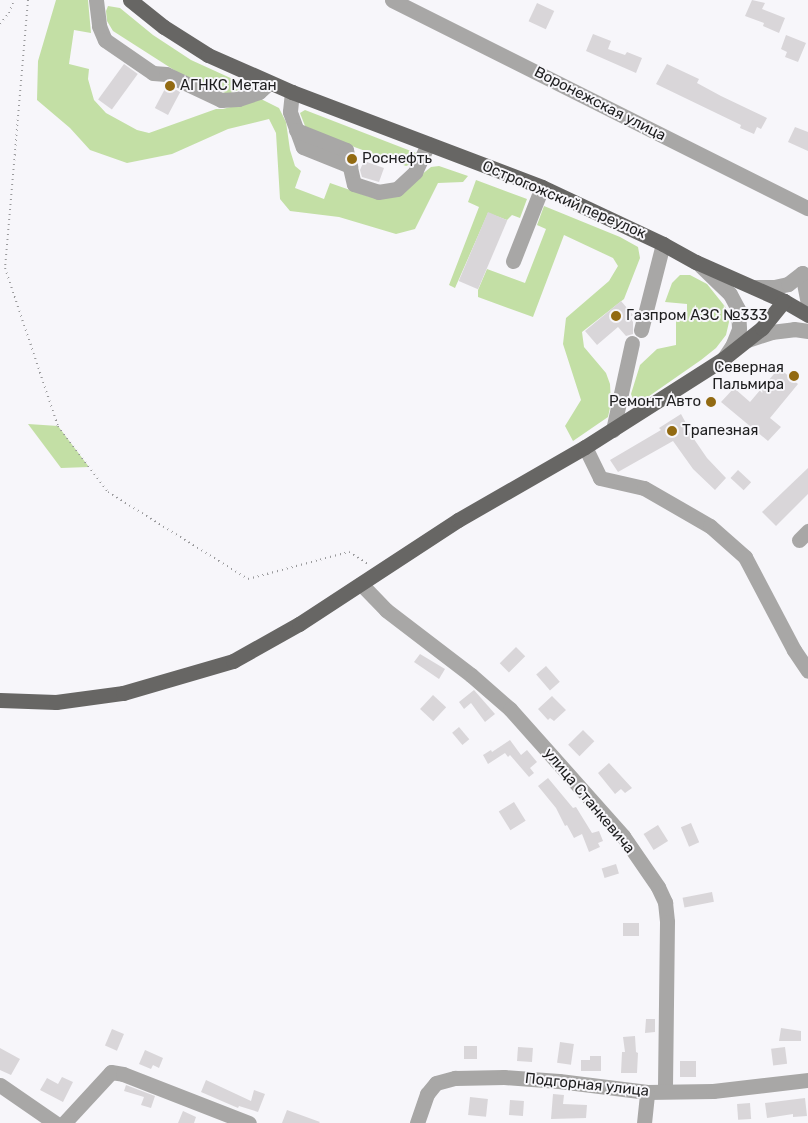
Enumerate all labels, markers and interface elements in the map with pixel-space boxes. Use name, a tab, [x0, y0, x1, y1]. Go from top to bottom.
street label: Воронежская улица	[531, 63, 669, 145]
place label: АГНКС Метан	[180, 77, 277, 95]
marker: АГНКС Метан	[164, 80, 176, 92]
place label: Роснефть	[362, 150, 432, 168]
marker: Роснефть	[346, 153, 358, 165]
street label: Острогожский переулок	[479, 157, 649, 243]
place label: Газпром АЗС №333	[626, 307, 768, 325]
marker: Газпром АЗС №333	[610, 310, 622, 322]
place label: Северная Пальмира	[712, 358, 784, 393]
marker: Северная Пальмира	[788, 370, 800, 382]
place label: Ремонт Авто	[609, 393, 701, 411]
marker: Ремонт Авто	[705, 396, 717, 408]
place label: Трапезная	[682, 422, 758, 440]
marker: Трапезная	[666, 425, 678, 437]
street label: улица Станкевича	[540, 745, 638, 857]
street label: Подгорная улица	[524, 1070, 650, 1100]

